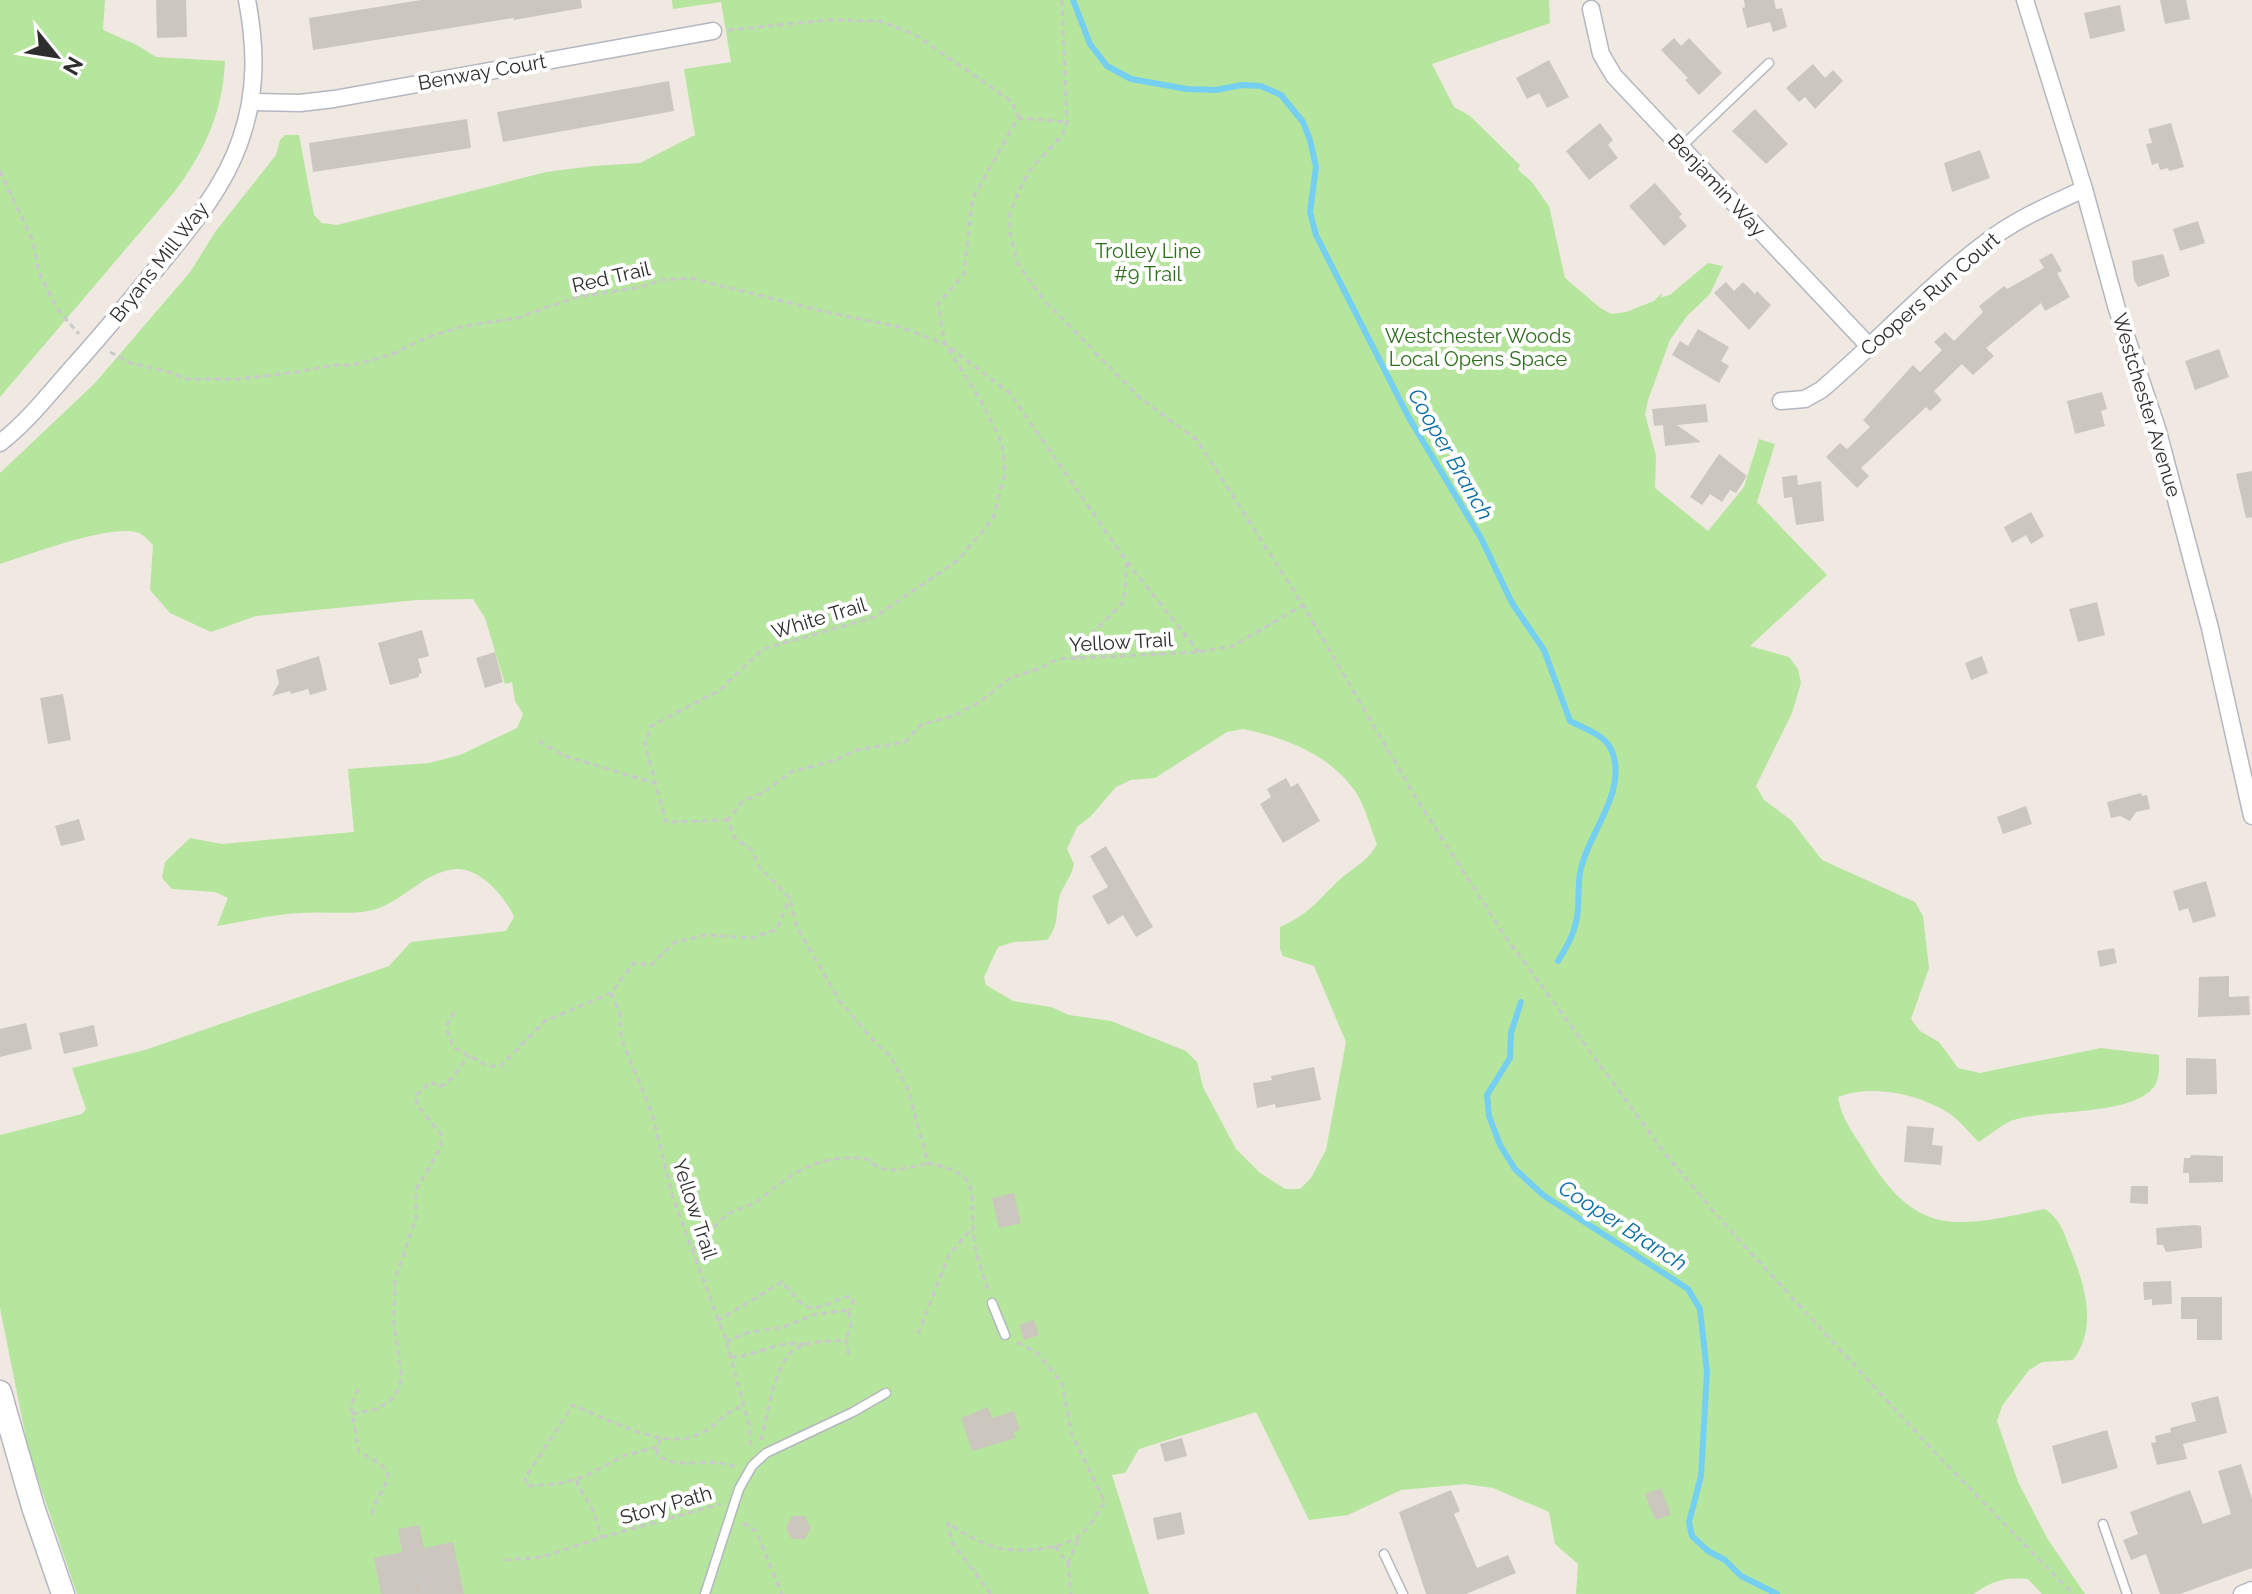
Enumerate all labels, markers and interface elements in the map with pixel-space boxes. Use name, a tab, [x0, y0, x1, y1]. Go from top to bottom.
north arrow	[16, 16, 96, 96]
street label: Benway Court	[416, 49, 548, 95]
text: N	[58, 52, 89, 80]
street label: Benjamin Way	[1663, 128, 1771, 242]
street label: Bryans Mill Way	[105, 197, 214, 327]
street label: Coopers Run Court	[1856, 227, 2005, 361]
park label: Trolley Line #9 Trail	[1095, 239, 1201, 286]
street label: Red Trail	[570, 256, 653, 298]
street label: Westchester Avenue	[2108, 310, 2186, 500]
park label: Westchester Woods Local Opens Space	[1385, 324, 1571, 371]
water label: Cooper Branch	[1403, 384, 1499, 524]
street label: White Trail	[769, 592, 870, 644]
street label: Yellow Trail	[1069, 627, 1174, 657]
street label: Yellow Trail	[668, 1156, 723, 1263]
water label: Cooper Branch	[1554, 1174, 1692, 1276]
street label: Story Path	[617, 1480, 715, 1530]

